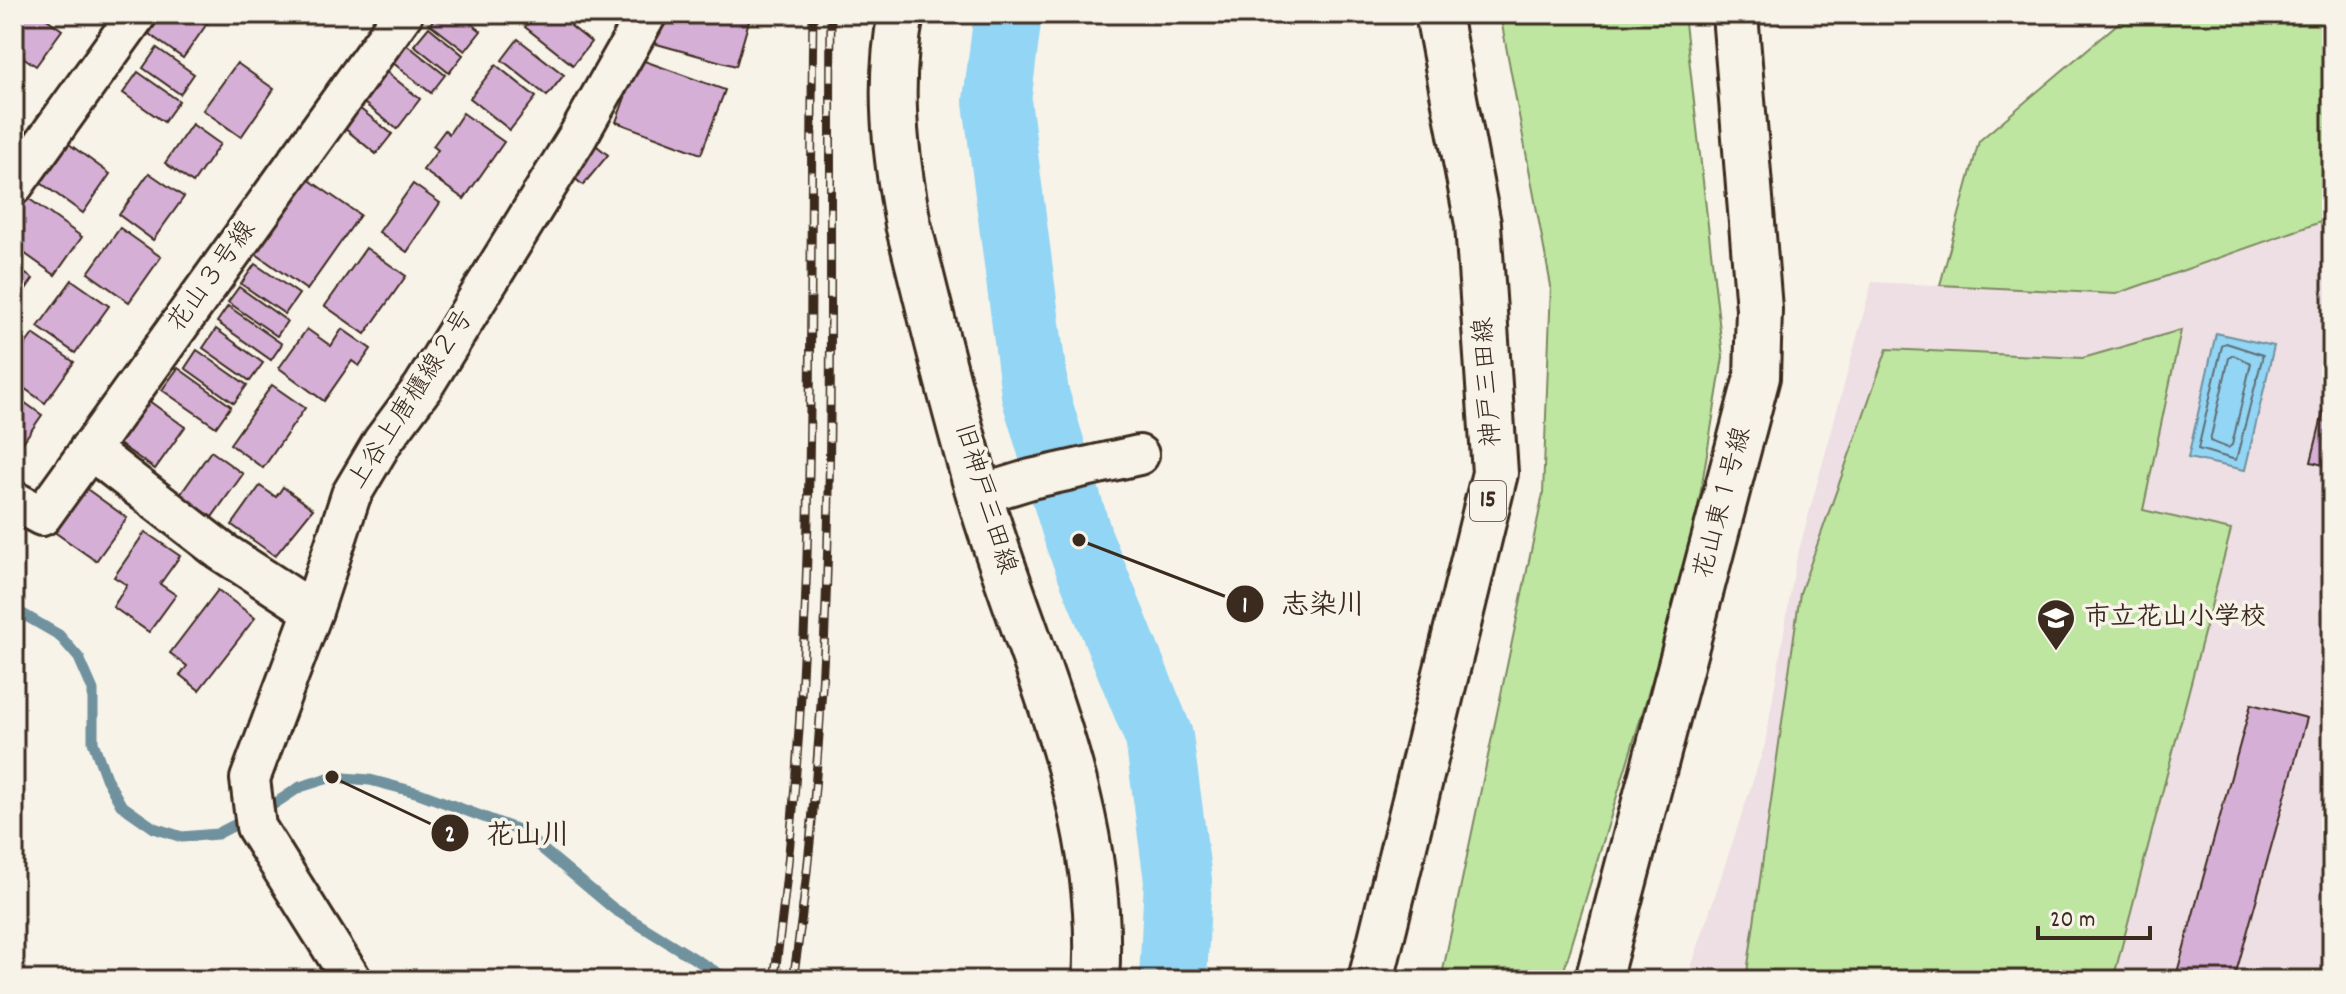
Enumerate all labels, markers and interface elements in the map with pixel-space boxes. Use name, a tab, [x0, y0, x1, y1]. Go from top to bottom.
street label: 花山３号線	[160, 214, 266, 340]
street label: 上谷上唐櫃線２号	[340, 303, 484, 497]
street label: 神戸三田線	[1466, 316, 1512, 448]
street label: 旧神戸三田線	[944, 419, 1024, 579]
street label: 花山東１号線	[1686, 423, 1762, 583]
road number: 15	[1470, 481, 1506, 521]
callout: 志染川	[1225, 578, 1381, 630]
text: 志染川	[1281, 588, 1365, 628]
text: 1	[1242, 590, 1248, 624]
school or university icon: 市立花山小学校	[2035, 597, 2077, 652]
place label: 市立花山小学校	[2084, 600, 2266, 637]
callout: 花山川	[430, 807, 586, 859]
text: 花山川	[486, 818, 570, 858]
text: 2	[445, 819, 455, 853]
scale bar	[2038, 890, 2150, 940]
text: 20 m	[2050, 904, 2096, 938]

